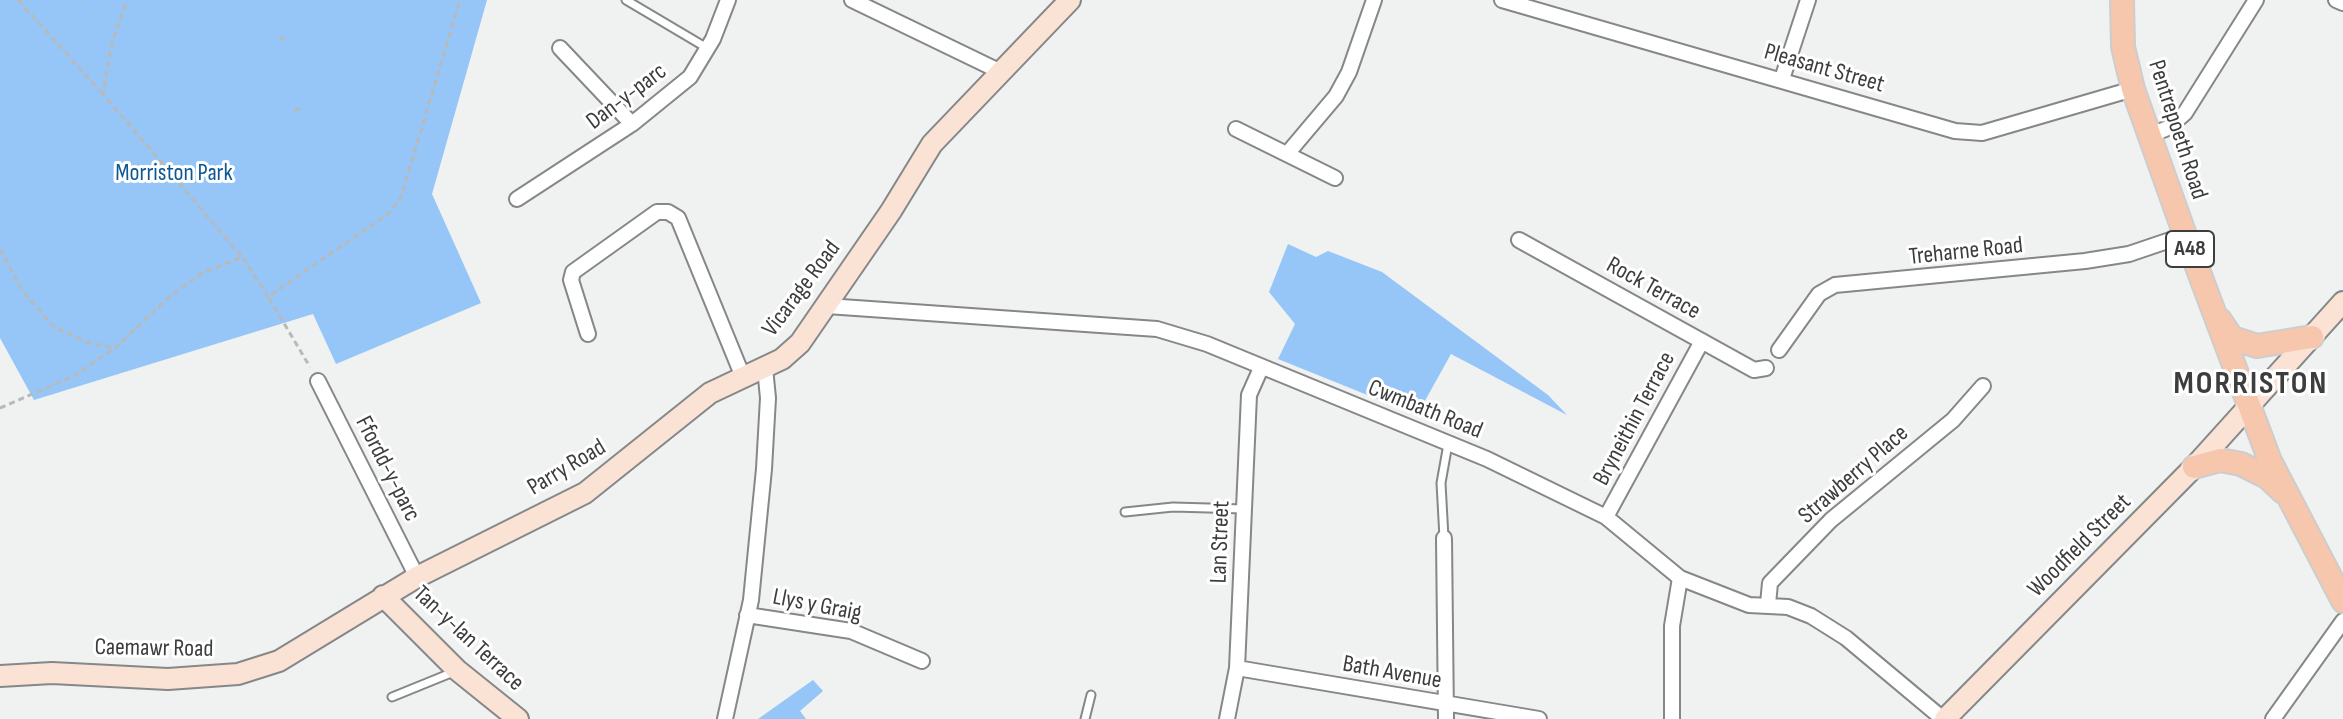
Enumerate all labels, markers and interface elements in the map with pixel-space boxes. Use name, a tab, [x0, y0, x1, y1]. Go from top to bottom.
street label: Pleasant Street	[1761, 38, 1887, 100]
street label: Pentrepoeth Road	[2141, 57, 2213, 203]
street label: Dan-y-parc	[581, 58, 673, 136]
park label: Morriston Park	[115, 160, 233, 188]
road number: A48	[2166, 231, 2214, 267]
street label: Treharne Road	[1908, 232, 2024, 272]
street label: Vicarage Road	[757, 235, 847, 343]
street label: Rock Terrace	[1601, 251, 1705, 327]
street label: Bryneithin Terrace	[1588, 347, 1682, 491]
district label: MORRISTON	[2174, 366, 2328, 404]
street label: Cwmbath Road	[1364, 374, 1486, 446]
street label: Ffordd-y-parc	[348, 412, 426, 526]
street label: Strawberry Place	[1793, 419, 1915, 531]
street label: Parry Road	[523, 433, 611, 503]
street label: Woodfield Street	[2022, 488, 2138, 604]
street label: Lan Street	[1205, 500, 1237, 584]
street label: Tan-y-lan Terrace	[406, 580, 530, 698]
street label: Llys y Graig	[770, 583, 864, 629]
street label: Caemawr Road	[94, 634, 214, 664]
street label: Bath Avenue	[1340, 650, 1444, 696]

